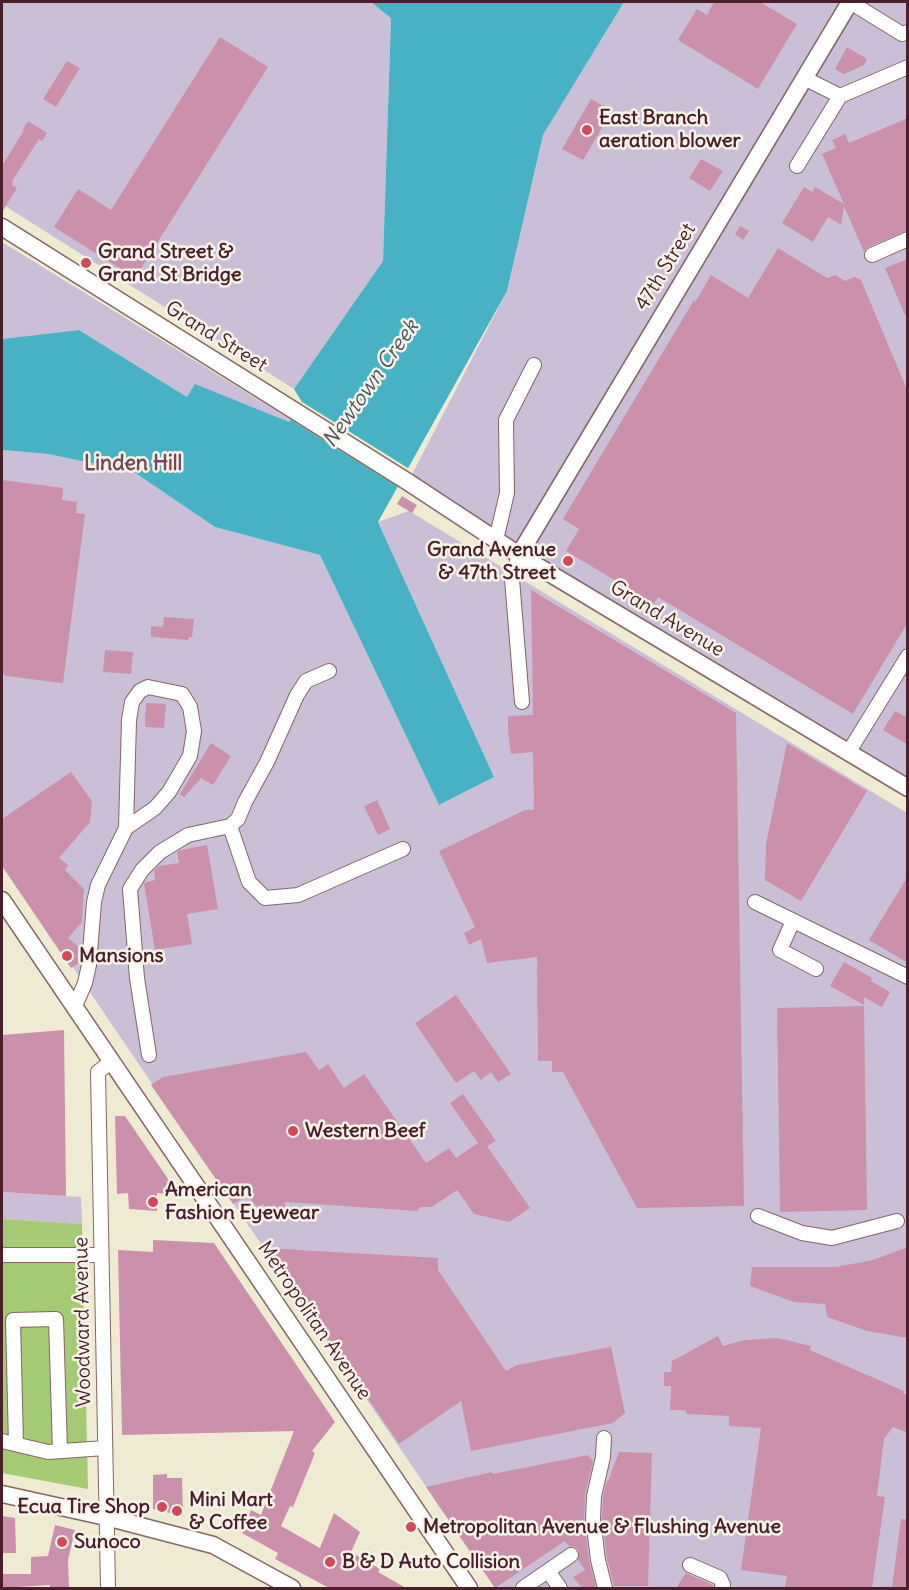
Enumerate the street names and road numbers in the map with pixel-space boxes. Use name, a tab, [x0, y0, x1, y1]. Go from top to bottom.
street label: 47th Street	[631, 219, 701, 315]
street label: Grand Street	[161, 296, 271, 378]
street label: Grand Avenue	[606, 576, 728, 662]
street label: Woodward Avenue	[70, 1237, 96, 1407]
street label: Metropolitan Avenue	[252, 1237, 376, 1405]

